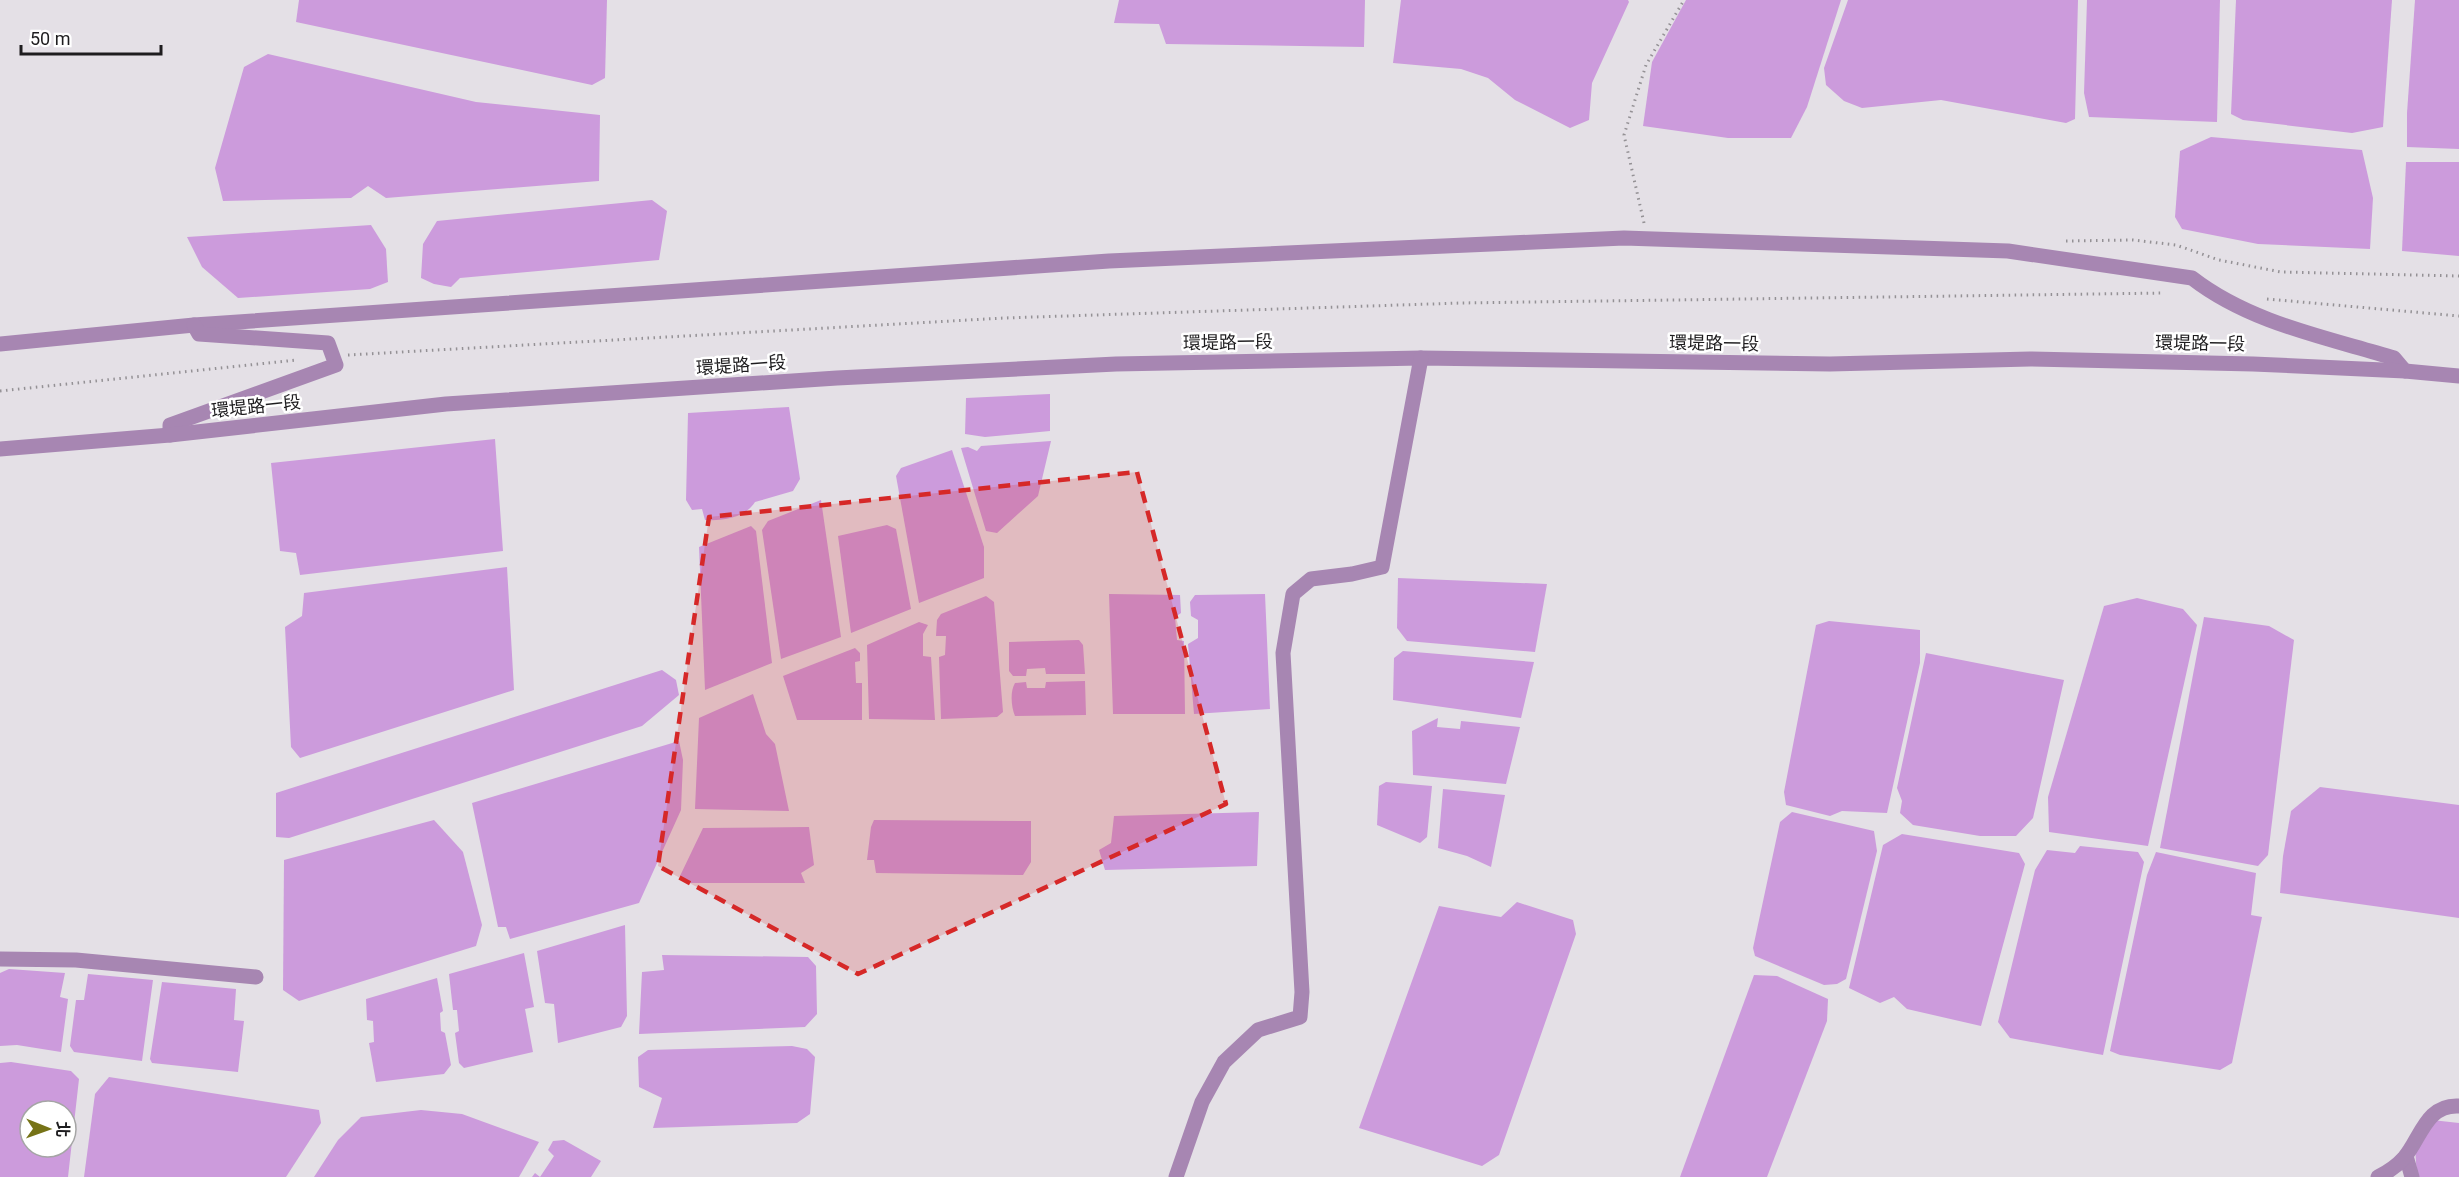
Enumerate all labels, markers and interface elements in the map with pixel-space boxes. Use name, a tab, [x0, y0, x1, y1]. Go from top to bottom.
scale bar	[21, 18, 160, 56]
text: 50 m	[30, 28, 70, 49]
street label: 環堤路一段	[1183, 331, 1273, 353]
street label: 環堤路一段	[1669, 332, 1759, 354]
street label: 環堤路一段	[2155, 332, 2245, 354]
street label: 環堤路一段	[695, 351, 787, 379]
street label: 環堤路一段	[210, 391, 302, 421]
north arrow	[18, 1099, 78, 1159]
text: 北	[53, 1121, 72, 1137]

